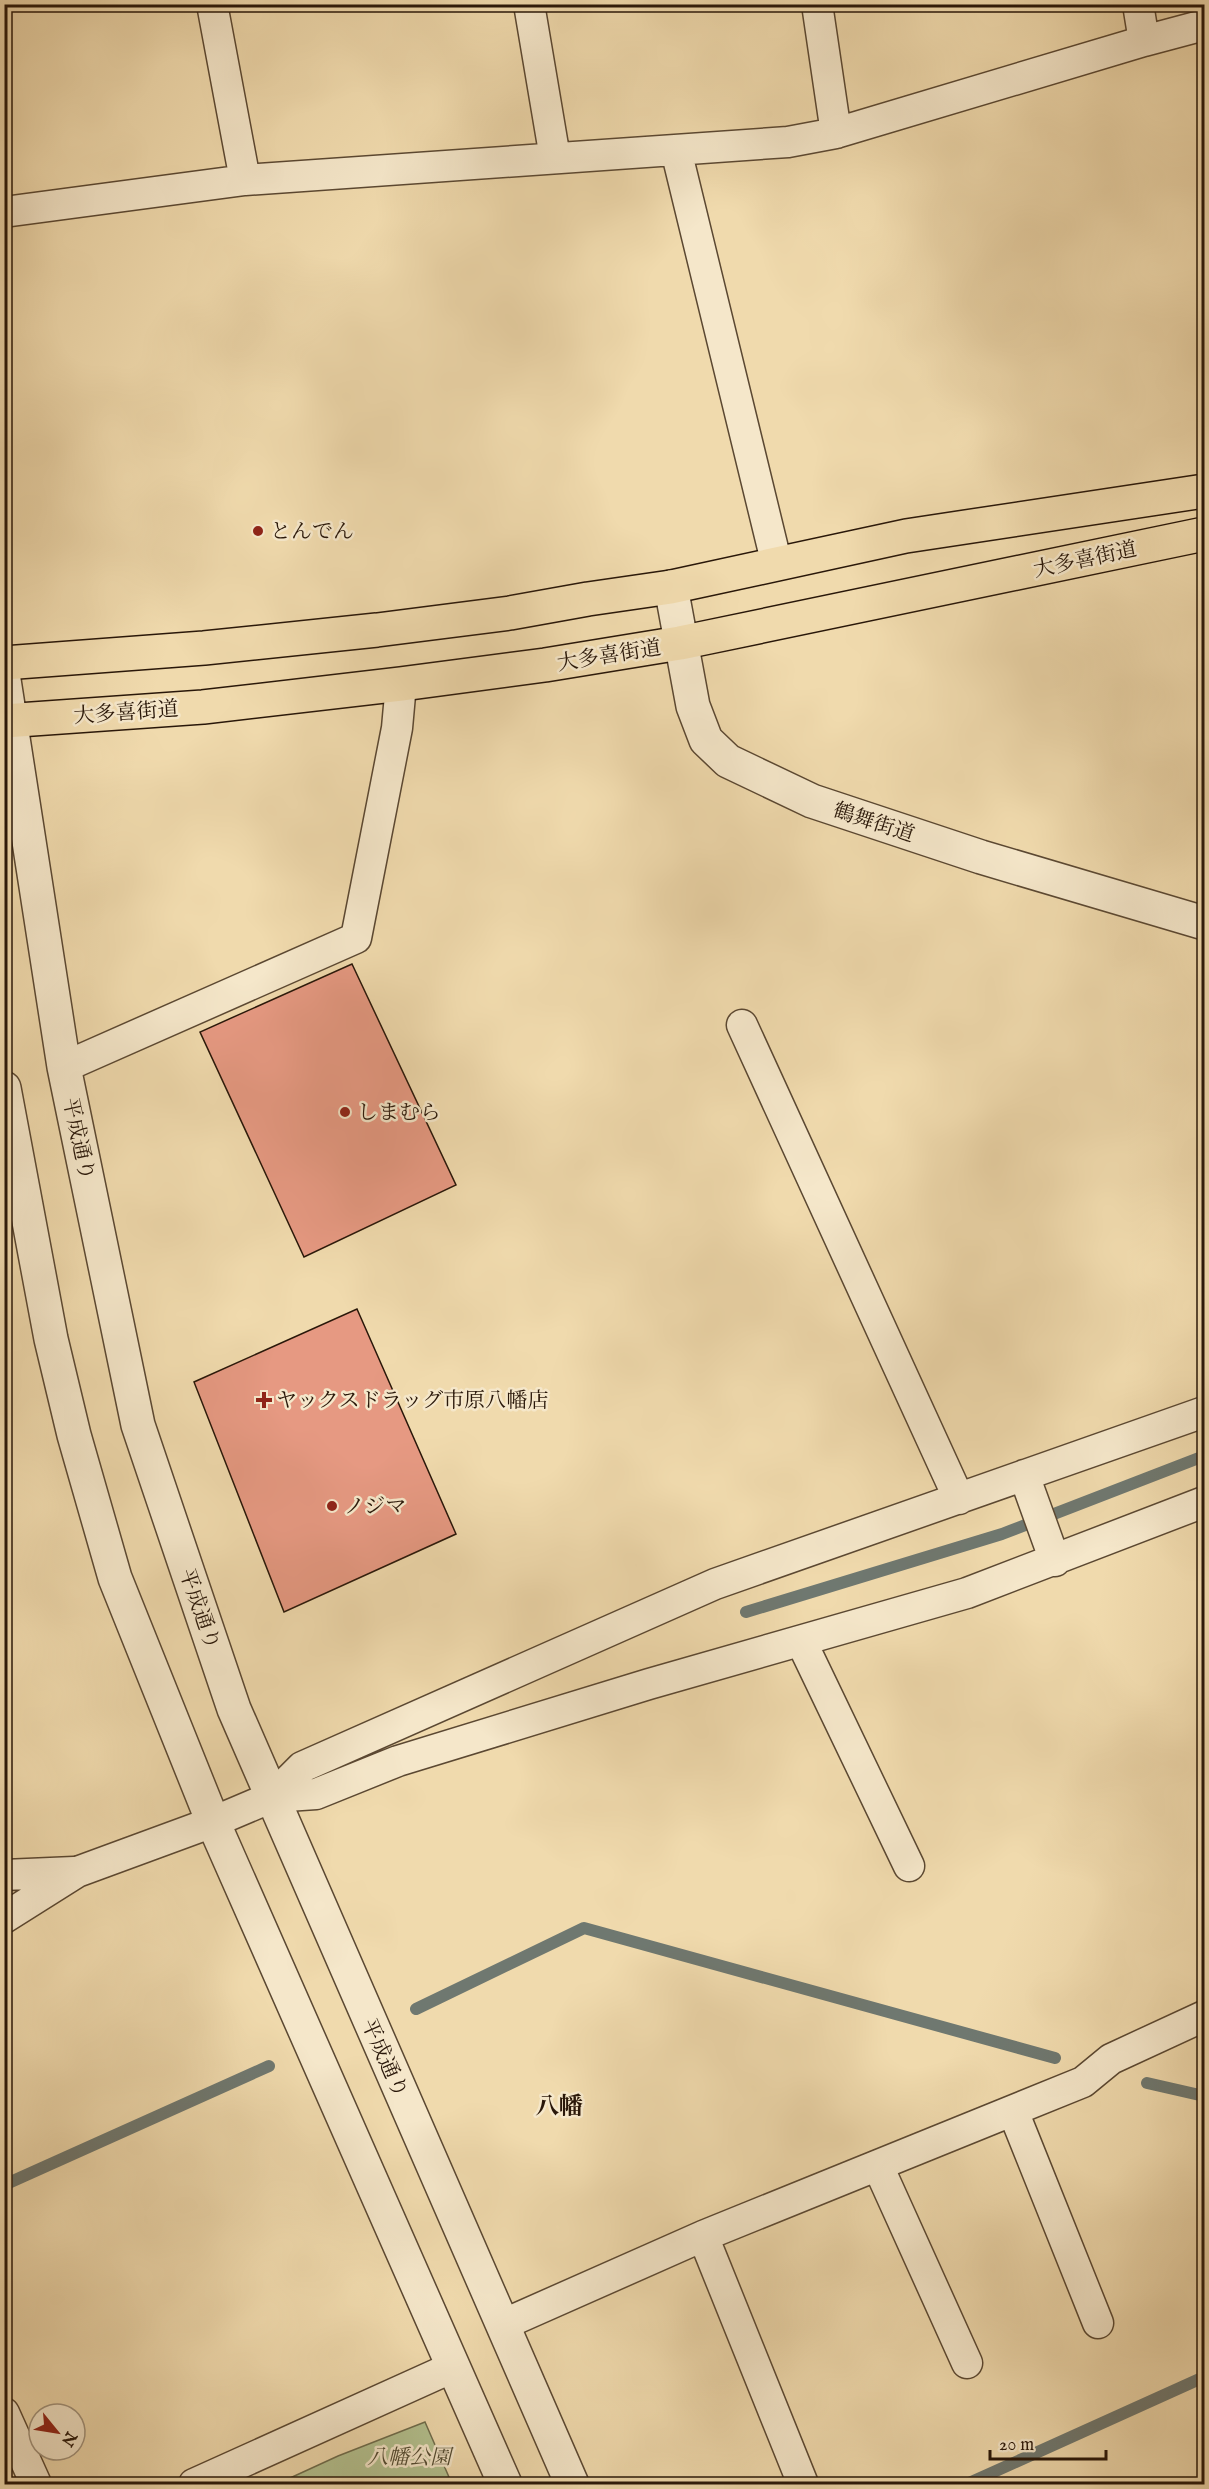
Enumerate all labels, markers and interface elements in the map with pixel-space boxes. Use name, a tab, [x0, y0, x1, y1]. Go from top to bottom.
place label: とんでん	[270, 519, 354, 546]
marker: とんでん	[251, 524, 265, 538]
street label: 大多喜街道	[1031, 536, 1139, 585]
street label: 大多喜街道	[555, 635, 663, 678]
street label: 大多喜街道	[73, 696, 179, 731]
street label: 鶴舞街道	[829, 798, 918, 849]
street label: 平成通り	[56, 1095, 99, 1183]
place label: しまむら	[357, 1100, 441, 1127]
marker: しまむら	[338, 1105, 352, 1119]
place label: ヤックスドラッグ市原八幡店	[276, 1388, 548, 1415]
marker: ヤックスドラッグ市原八幡店	[257, 1393, 271, 1407]
place label: ノジマ	[344, 1494, 406, 1521]
marker: ノジマ	[325, 1499, 339, 1513]
street label: 平成通り	[172, 1565, 225, 1654]
street label: 平成通り	[354, 2015, 413, 2102]
district label: 八幡	[535, 2092, 583, 2123]
north arrow	[27, 2402, 87, 2462]
scale bar	[990, 2423, 1106, 2461]
text: N	[56, 2427, 81, 2450]
text: 20 m	[999, 2434, 1034, 2457]
park label: 八幡公園	[367, 2445, 454, 2472]

